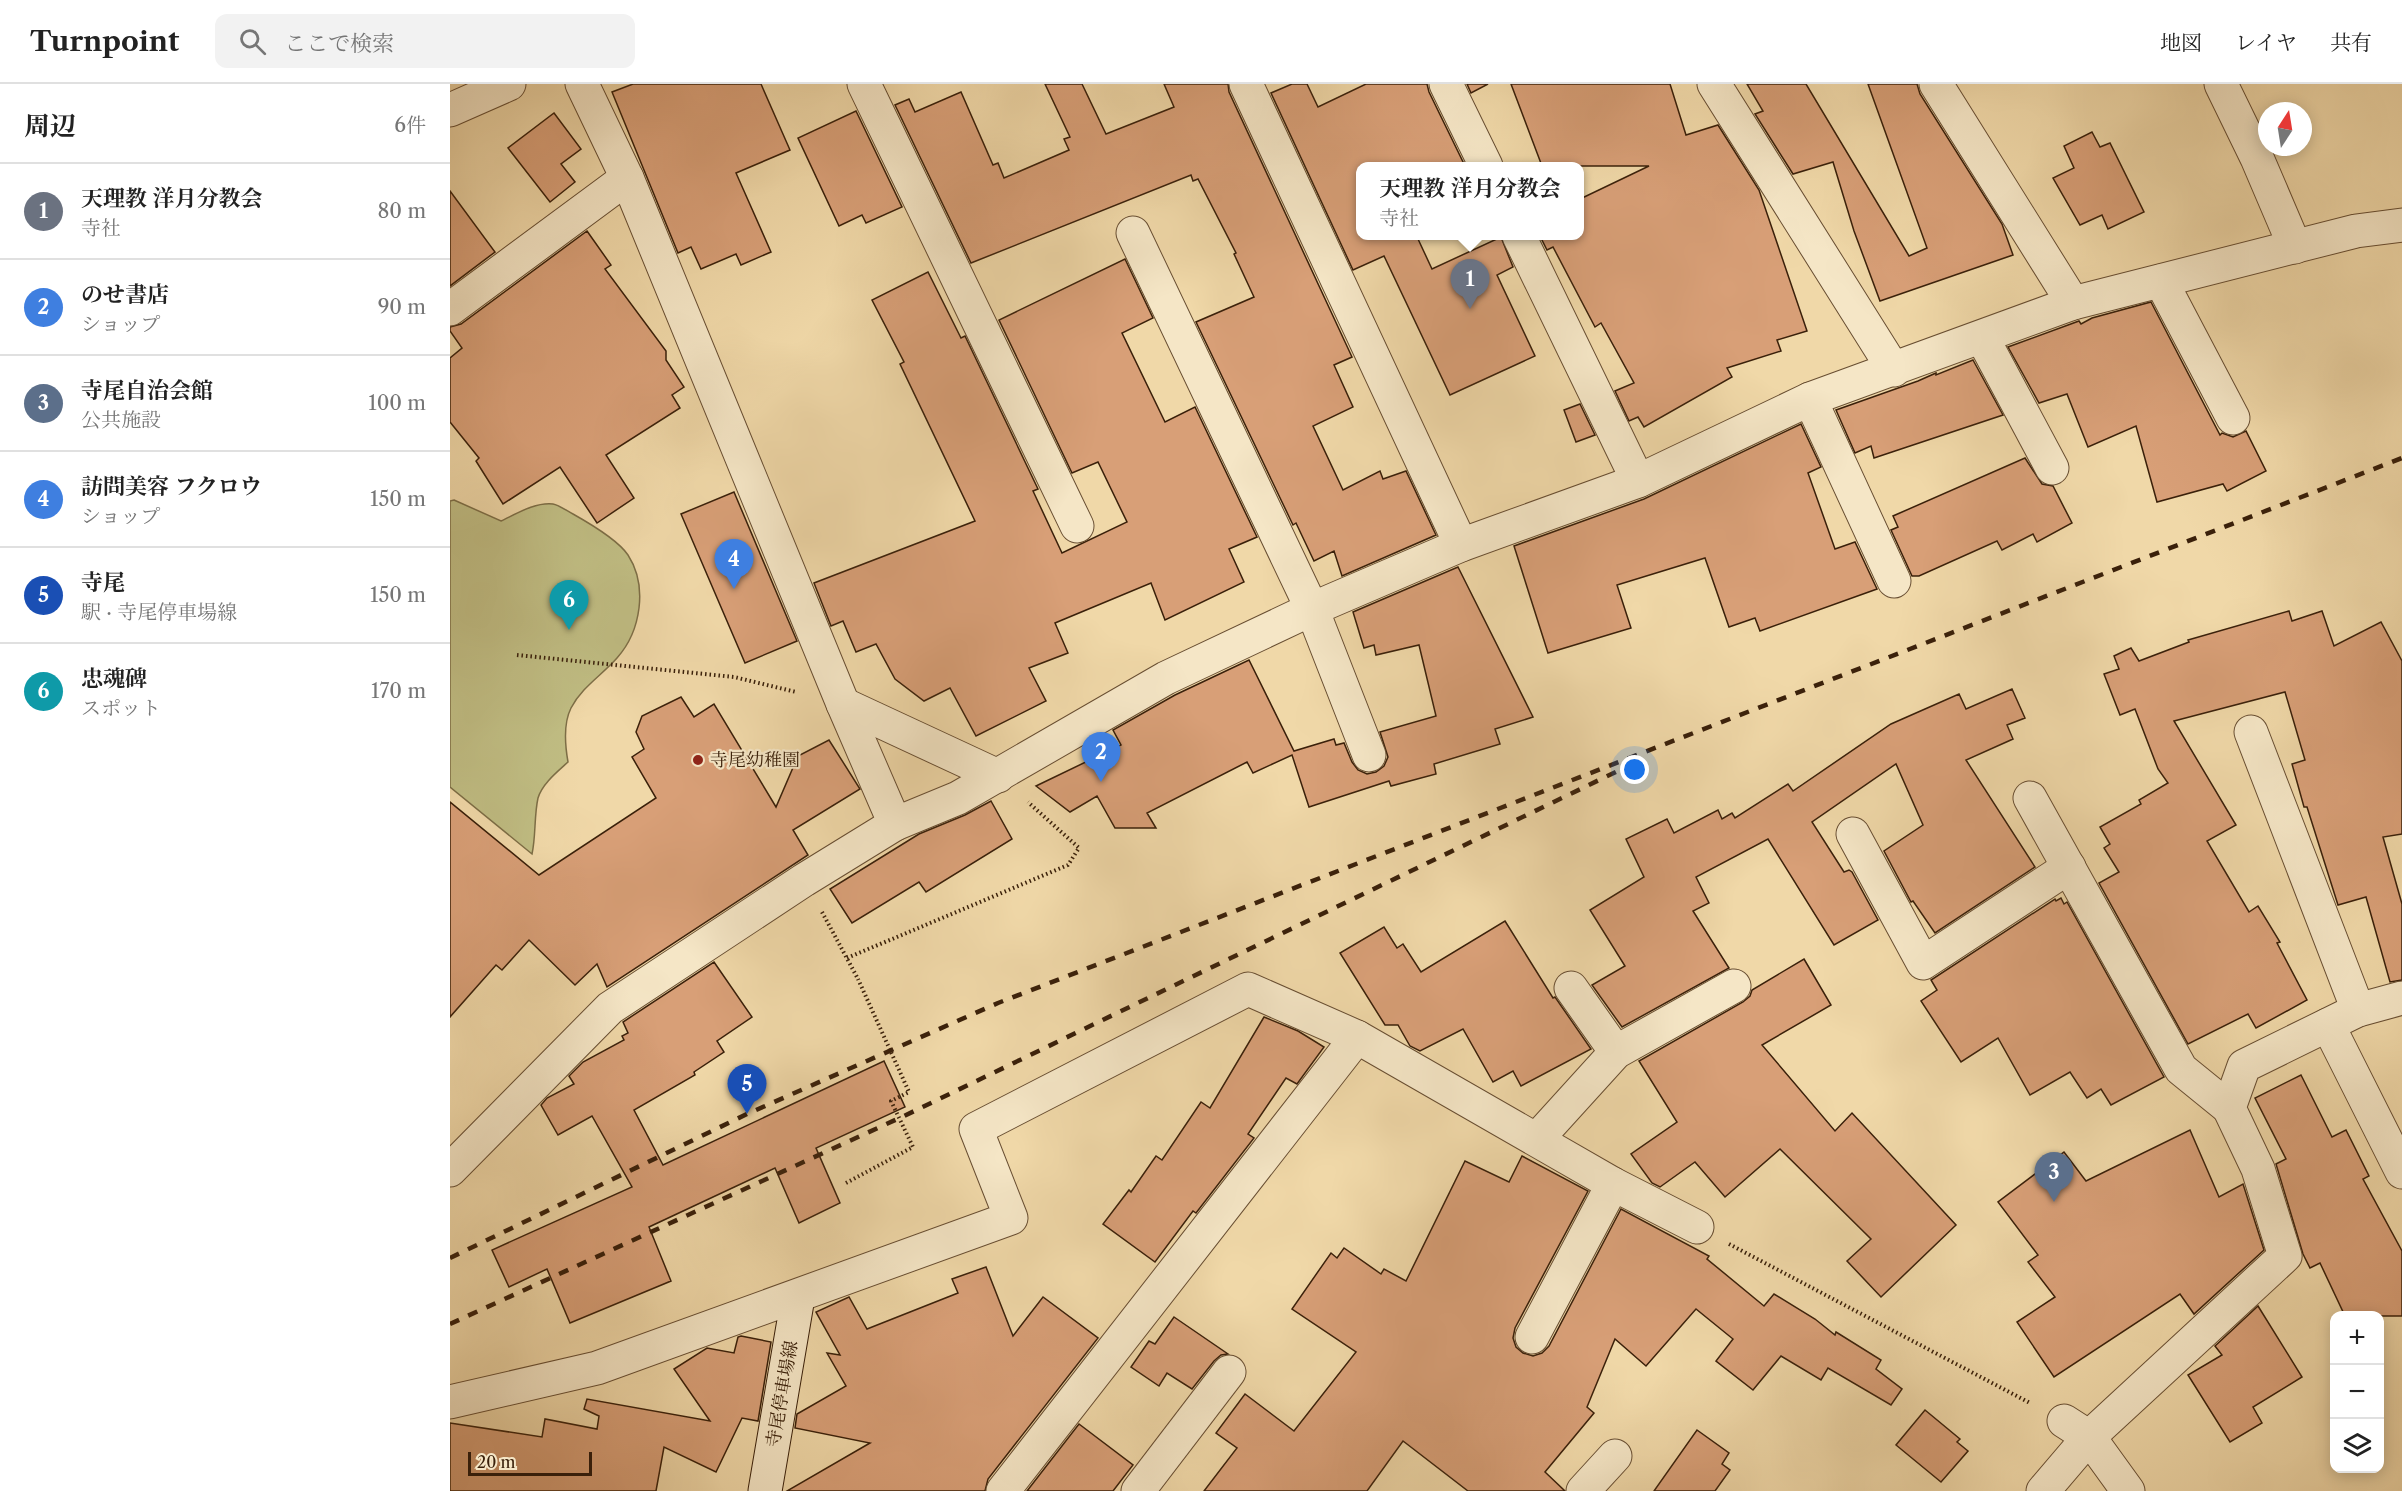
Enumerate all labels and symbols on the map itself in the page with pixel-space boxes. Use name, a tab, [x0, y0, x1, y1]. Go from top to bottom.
north arrow	[2258, 102, 2312, 156]
pin: 1	[1450, 260, 1490, 309]
pin: 4	[714, 540, 754, 589]
pin: 6	[550, 580, 588, 630]
pin: 2	[1082, 732, 1120, 782]
place label: 寺尾幼稚園	[710, 749, 800, 771]
marker: 寺尾幼稚園	[691, 753, 705, 767]
your location	[1620, 755, 1649, 784]
pin: 5	[728, 1064, 766, 1114]
pin: 3	[2034, 1152, 2074, 1202]
street label: 寺尾停車場線	[762, 1339, 802, 1449]
scale bar	[468, 1449, 592, 1476]

